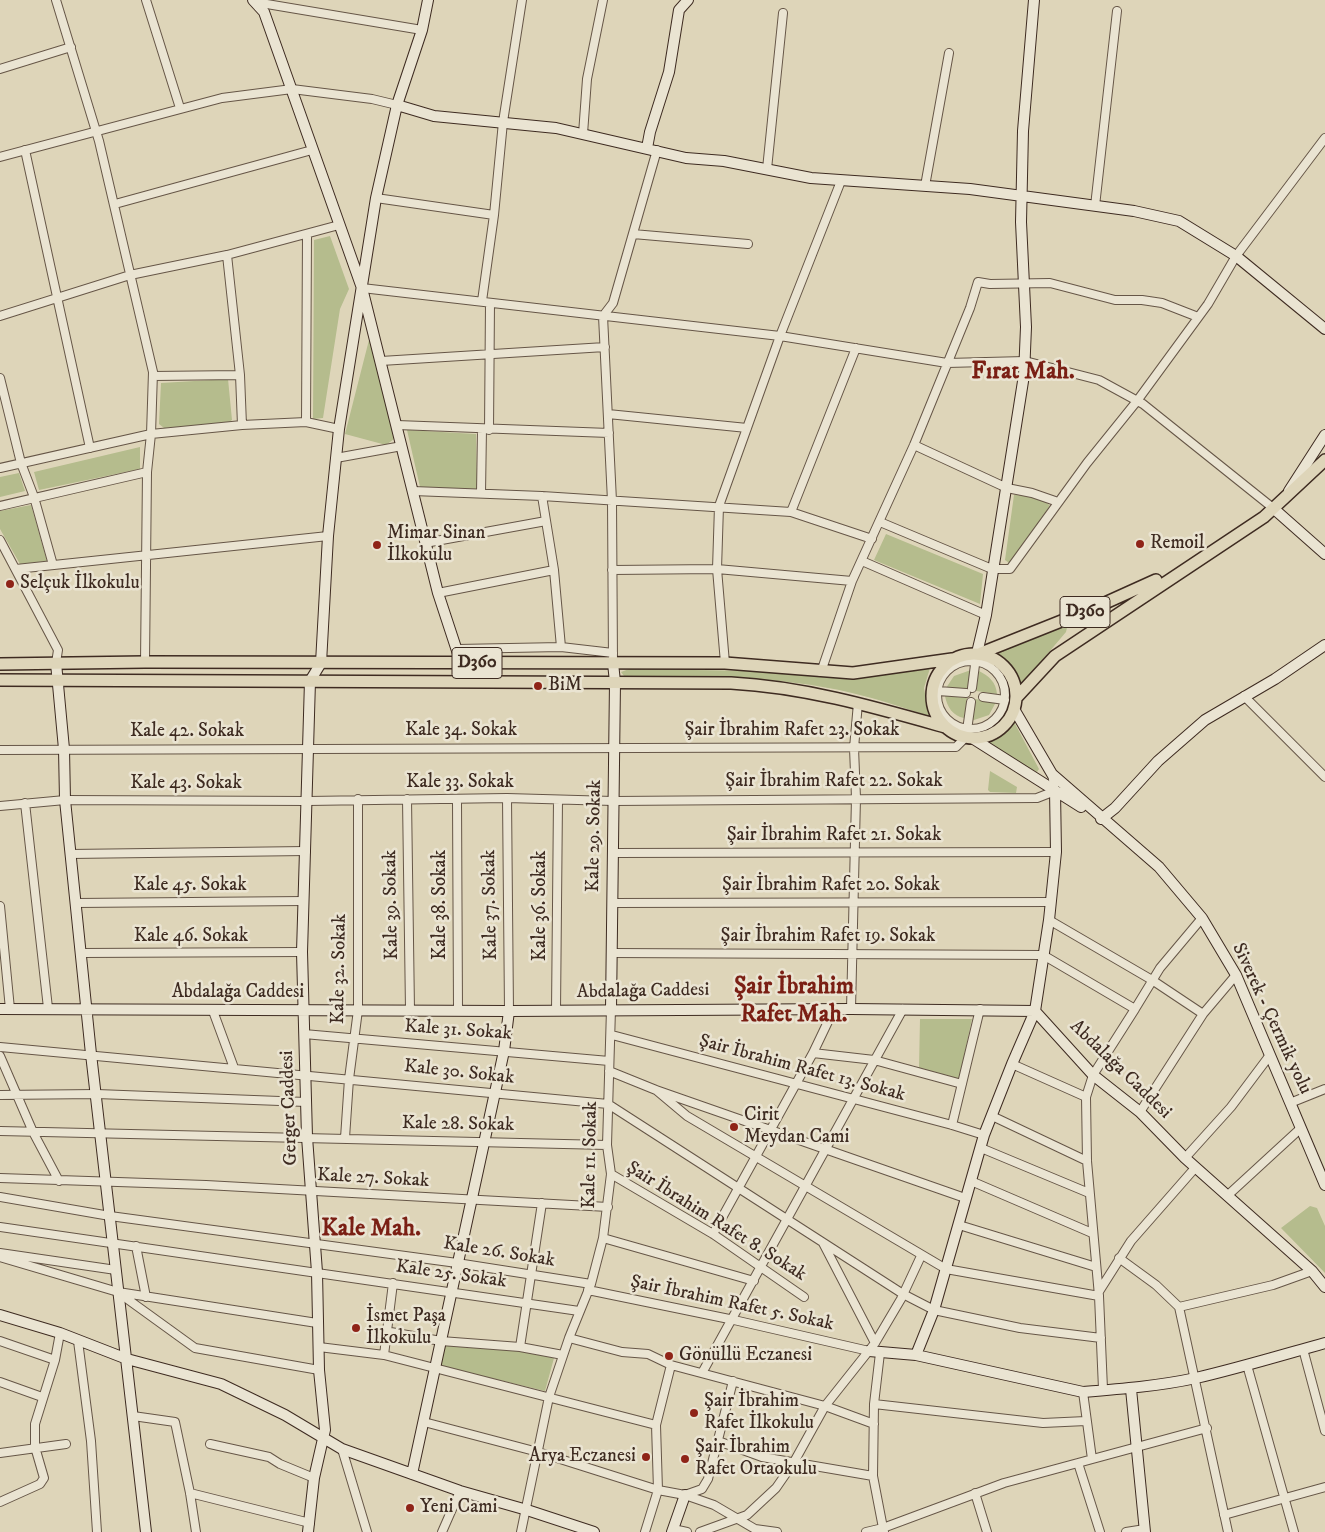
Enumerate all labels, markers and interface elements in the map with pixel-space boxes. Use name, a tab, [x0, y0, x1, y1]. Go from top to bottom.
district label: Fırat Mah.	[971, 359, 1075, 387]
place label: Mimar Sinan İlkokulu	[387, 523, 486, 567]
place label: Remoil	[1150, 533, 1204, 555]
marker: Remoil	[1134, 538, 1146, 550]
marker: Mimar Sinan İlkokulu	[371, 539, 383, 551]
place label: Selçuk İlkokulu	[20, 573, 140, 595]
marker: Selçuk İlkokulu	[4, 578, 16, 590]
road number: D360	[1060, 596, 1110, 628]
road number: D360	[452, 648, 502, 678]
place label: BiM	[548, 675, 582, 697]
marker: BiM	[532, 680, 544, 692]
street label: Kale 34. Sokak	[405, 720, 517, 742]
street label: Şair İbrahim Rafet 23. Sokak	[685, 720, 899, 742]
street label: Kale 42. Sokak	[130, 721, 244, 743]
street label: Şair İbrahim Rafet 22. Sokak	[725, 771, 943, 793]
street label: Kale 33. Sokak	[406, 772, 514, 794]
street label: Kale 43. Sokak	[130, 773, 242, 795]
street label: Kale 29. Sokak	[583, 780, 607, 892]
street label: Şair İbrahim Rafet 21. Sokak	[727, 825, 941, 847]
street label: Kale 39. Sokak	[380, 850, 404, 960]
street label: Kale 38. Sokak	[430, 850, 452, 960]
street label: Kale 37. Sokak	[479, 850, 503, 960]
street label: Kale 36. Sokak	[530, 851, 552, 961]
street label: Kale 45. Sokak	[133, 875, 247, 897]
street label: Şair İbrahim Rafet 20. Sokak	[722, 875, 940, 897]
street label: Kale 32. Sokak	[328, 914, 352, 1024]
street label: Kale 46. Sokak	[134, 926, 248, 948]
street label: Şair İbrahim Rafet 19. Sokak	[721, 926, 935, 948]
street label: Siverek - Çermik yolu	[1226, 940, 1316, 1098]
district label: Şair İbrahim Rafet Mah.	[734, 974, 854, 1030]
street label: Abdalağa Caddesi	[577, 979, 709, 1005]
street label: Abdalağa Caddesi	[172, 982, 304, 1004]
street label: Kale 31. Sokak	[403, 1016, 513, 1046]
street label: Abdalağa Caddesi	[1064, 1016, 1176, 1124]
street label: Şair İbrahim Rafet 13. Sokak	[696, 1030, 908, 1108]
street label: Gerger Caddesi	[277, 1050, 303, 1166]
street label: Kale 30. Sokak	[403, 1056, 515, 1090]
street label: Kale 11. Sokak	[579, 1101, 603, 1209]
place label: Cirit Meydan Cami	[744, 1105, 849, 1149]
street label: Kale 28. Sokak	[402, 1113, 514, 1137]
marker: Cirit Meydan Cami	[728, 1121, 740, 1133]
street label: Şair İbrahim Rafet 8. Sokak	[622, 1157, 810, 1287]
street label: Kale 27. Sokak	[316, 1165, 430, 1193]
district label: Kale Mah.	[321, 1216, 421, 1244]
street label: Kale 26. Sokak	[441, 1233, 557, 1273]
street label: Kale 25. Sokak	[394, 1256, 508, 1294]
street label: Şair İbrahim Rafet 5. Sokak	[628, 1271, 836, 1337]
place label: İsmet Paşa İlkokulu	[366, 1306, 446, 1350]
marker: İsmet Paşa İlkokulu	[350, 1322, 362, 1334]
place label: Gönüllü Eczanesi	[679, 1345, 812, 1367]
marker: Gönüllü Eczanesi	[663, 1350, 675, 1362]
place label: Şair İbrahim Rafet İlkokulu	[704, 1391, 814, 1435]
marker: Şair İbrahim Rafet İlkokulu	[688, 1407, 700, 1419]
place label: Şair İbrahim Rafet Ortaokulu	[695, 1437, 817, 1481]
place label: Arya Eczanesi	[529, 1446, 636, 1468]
marker: Arya Eczanesi	[640, 1451, 652, 1463]
marker: Şair İbrahim Rafet Ortaokulu	[679, 1453, 691, 1465]
place label: Yeni Cami	[420, 1497, 497, 1519]
marker: Yeni Cami	[404, 1502, 416, 1514]

